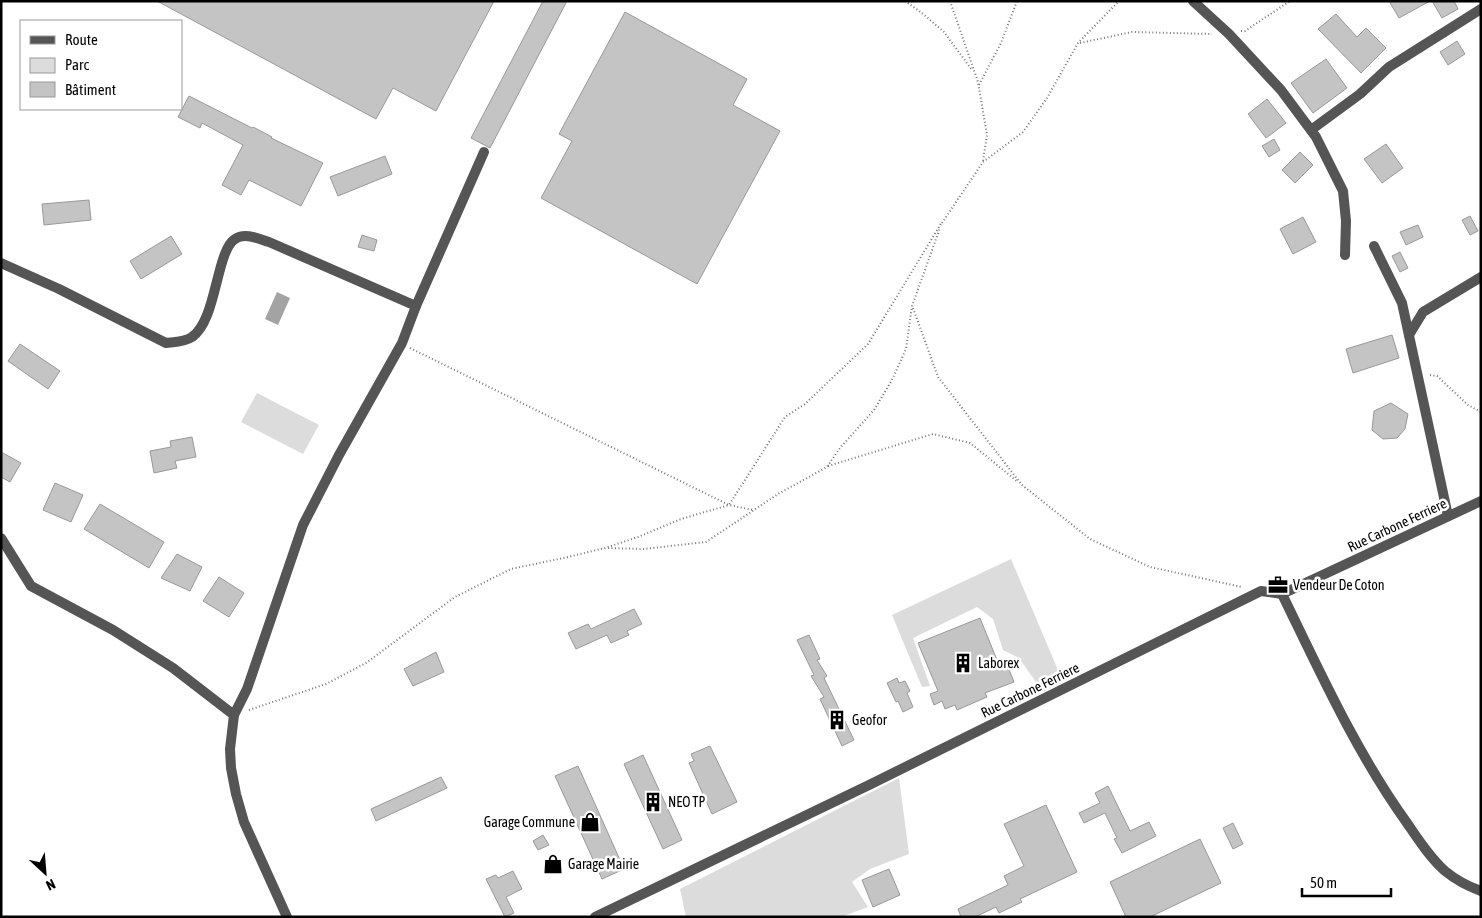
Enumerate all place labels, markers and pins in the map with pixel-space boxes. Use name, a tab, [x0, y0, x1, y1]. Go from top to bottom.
office icon: Vendeur De Coton	[1267, 574, 1289, 596]
place label: Vendeur De Coton	[1293, 577, 1385, 593]
building icon: Laborex	[952, 652, 974, 674]
place label: Laborex	[978, 655, 1019, 671]
building icon: Geofor	[826, 709, 848, 731]
place label: Geofor	[852, 712, 888, 728]
building icon: NEO TP	[642, 791, 664, 813]
place label: NEO TP	[668, 794, 705, 810]
shop icon: Garage Commune	[579, 811, 601, 833]
place label: Garage Commune	[484, 814, 575, 830]
shop icon: Garage Mairie	[542, 853, 564, 875]
place label: Garage Mairie	[568, 856, 639, 872]

